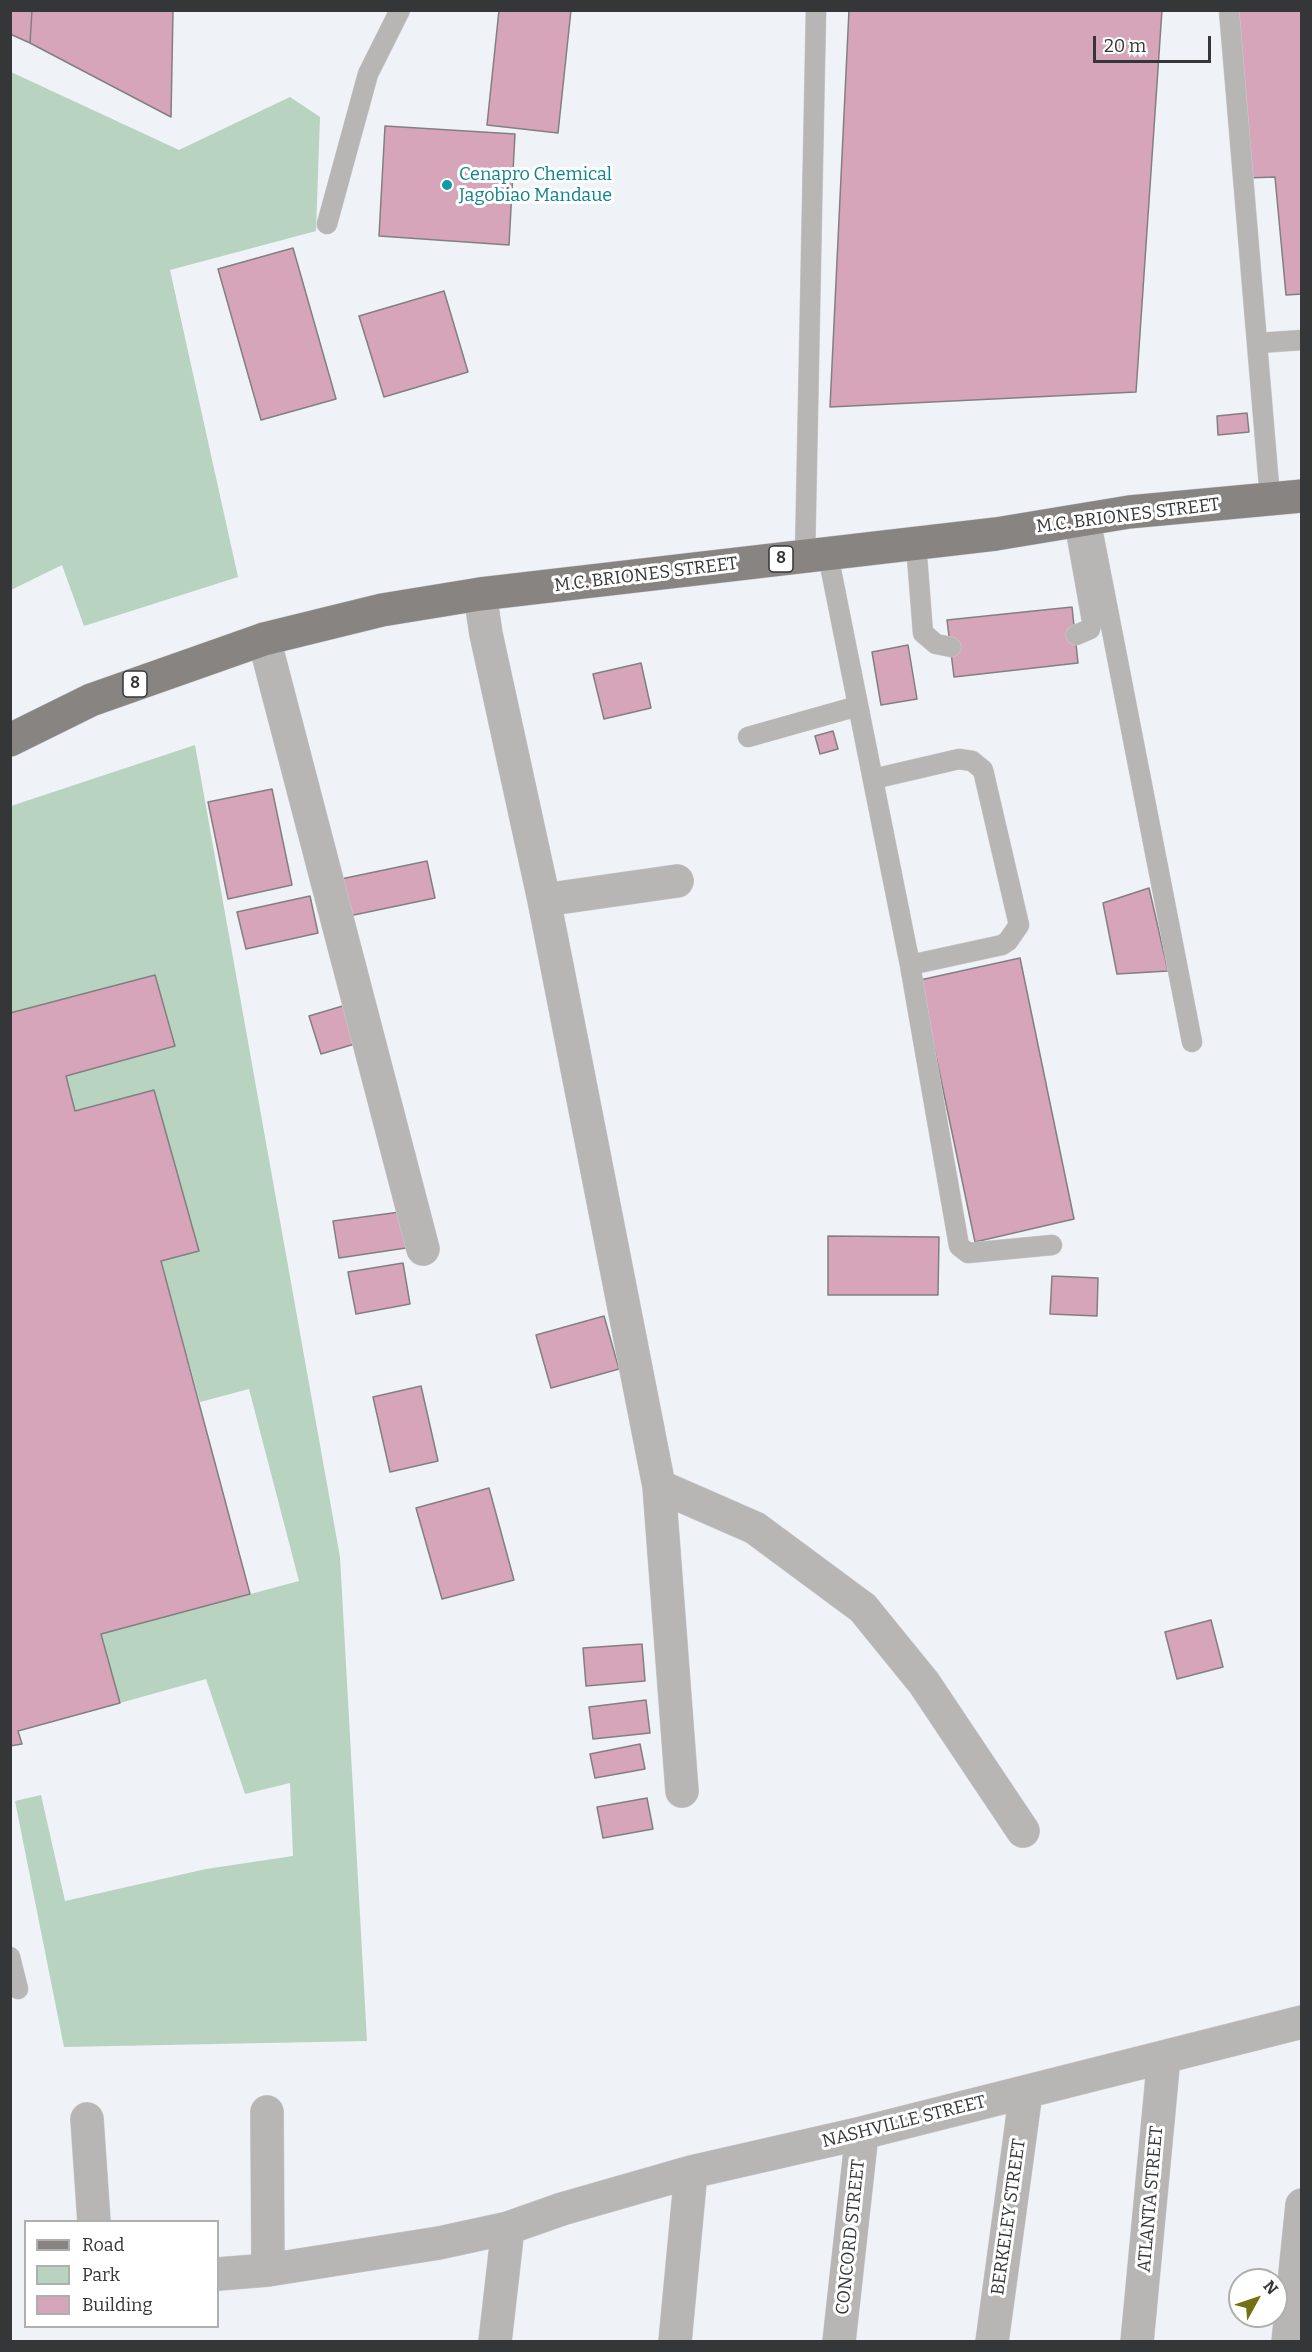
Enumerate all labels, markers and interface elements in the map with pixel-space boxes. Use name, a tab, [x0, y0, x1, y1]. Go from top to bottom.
scale bar	[1096, 24, 1214, 62]
text: 20 m	[1104, 35, 1146, 57]
place label: Cenapro Chemical Jagobiao Mandaue	[459, 164, 612, 207]
marker: Cenapro Chemical Jagobiao Mandaue	[440, 178, 454, 192]
street label: M.C. BRIONES STREET	[1035, 494, 1221, 538]
road number: 8	[769, 546, 793, 572]
street label: M.C. BRIONES STREET	[553, 553, 739, 597]
road number: 8	[123, 671, 147, 697]
street label: NASHVILLE STREET	[820, 2091, 988, 2153]
street label: ATLANTA STREET	[1134, 2125, 1168, 2273]
street label: BERKELEY STREET	[987, 2137, 1031, 2297]
street label: CONCORD STREET	[832, 2158, 870, 2316]
legend	[24, 2220, 219, 2328]
text: Road	[82, 2234, 124, 2256]
text: Park	[82, 2264, 120, 2286]
north arrow	[1228, 2268, 1288, 2328]
text: N	[1259, 2277, 1282, 2298]
text: Building	[82, 2294, 153, 2316]

